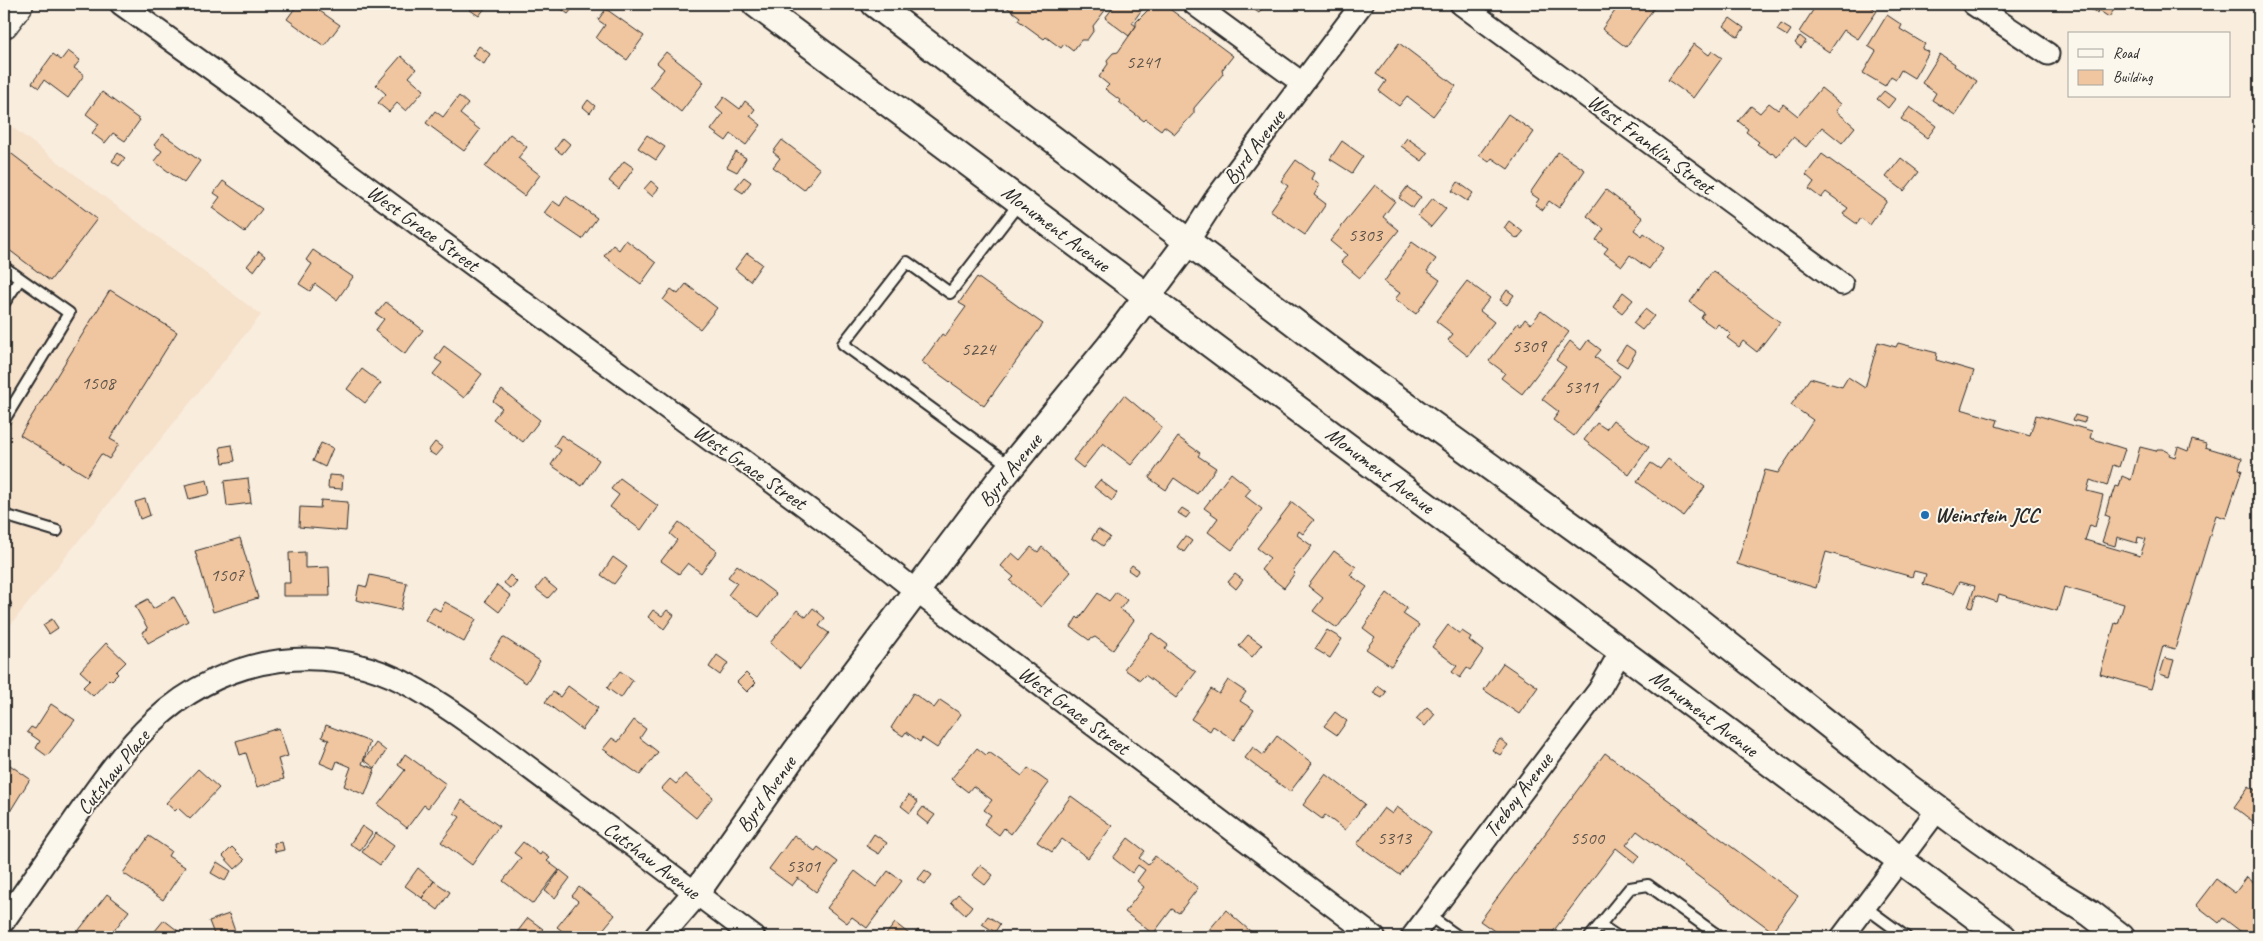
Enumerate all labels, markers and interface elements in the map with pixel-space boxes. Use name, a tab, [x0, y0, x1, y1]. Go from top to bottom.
legend	[2068, 32, 2230, 98]
text: Road	[2113, 44, 2140, 63]
house number: 5241	[1126, 50, 1162, 74]
text: Building	[2113, 68, 2153, 87]
street label: West Franklin Street	[1583, 88, 1721, 201]
street label: Byrd Avenue	[1217, 103, 1291, 190]
street label: West Grace Street	[362, 179, 486, 279]
street label: Monument Avenue	[997, 179, 1116, 278]
house number: 5303	[1348, 223, 1384, 247]
house number: 5309	[1512, 334, 1548, 358]
house number: 5224	[961, 337, 998, 361]
house number: 1508	[81, 371, 118, 395]
house number: 5311	[1564, 375, 1600, 399]
street label: West Grace Street	[688, 418, 813, 517]
street label: Monument Avenue	[1321, 421, 1440, 520]
street label: Byrd Avenue	[972, 427, 1048, 512]
place label: Weinstein JCC	[1935, 502, 2041, 528]
marker: Weinstein JCC	[1919, 509, 1931, 521]
house number: 1507	[210, 563, 246, 587]
street label: West Grace Street	[1013, 660, 1136, 761]
street label: Monument Avenue	[1645, 664, 1764, 763]
street label: Cutshaw Place	[71, 722, 157, 820]
street label: Treboy Avenue	[1478, 747, 1559, 843]
street label: Byrd Avenue	[730, 750, 802, 837]
street label: Cutshaw Avenue	[599, 815, 706, 905]
house number: 5313	[1377, 826, 1413, 850]
house number: 5500	[1570, 826, 1606, 850]
house number: 5301	[786, 854, 822, 878]

